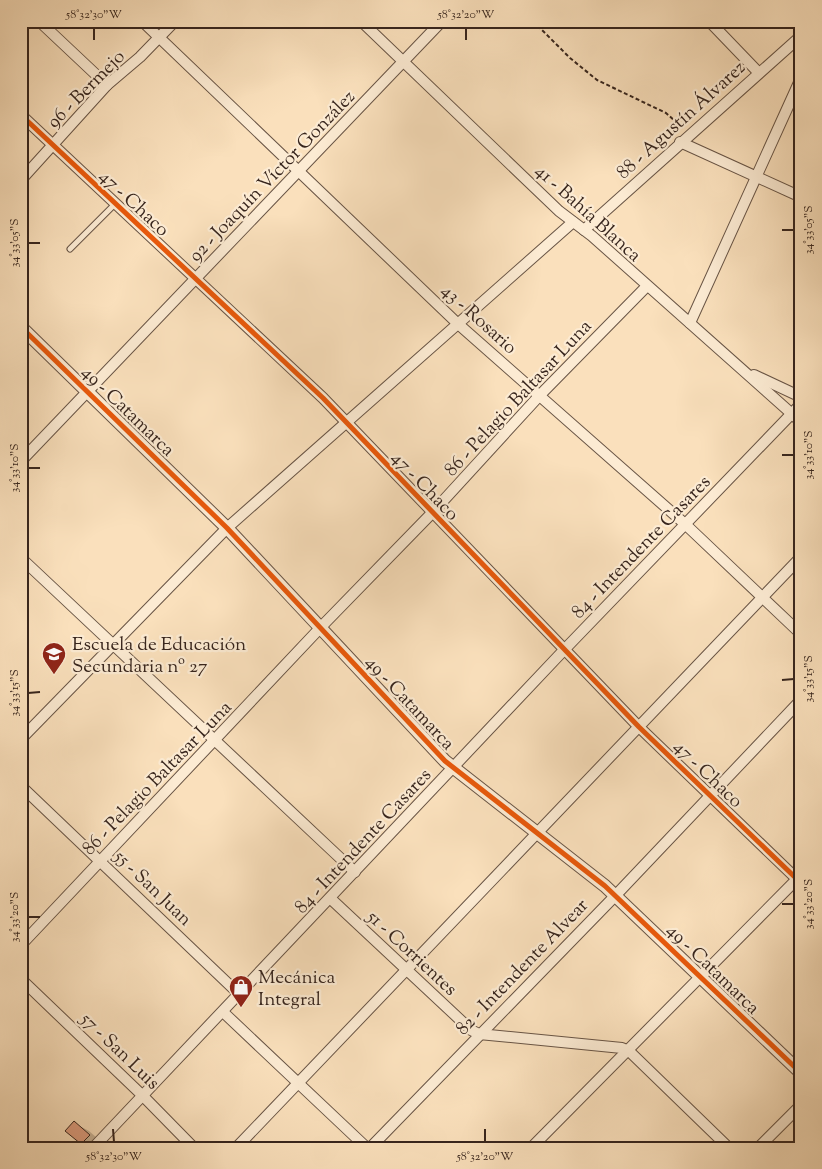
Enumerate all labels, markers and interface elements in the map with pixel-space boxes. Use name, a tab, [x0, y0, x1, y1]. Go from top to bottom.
text: 58°32'30"W	[65, 6, 123, 24]
text: 58°32'20"W	[437, 6, 495, 24]
street label: 96 - Bermejo	[41, 44, 132, 135]
street label: 88 - Agustín Álvarez	[611, 55, 752, 186]
street label: 92 - Joaquín Víctor González	[183, 85, 362, 269]
street label: 41 - Bahía Blanca	[528, 159, 647, 269]
street label: 47 - Chaco	[92, 164, 175, 244]
text: 34°33'05"S	[800, 206, 818, 254]
text: 34°33'05"S	[6, 219, 24, 267]
street label: 43 - Rosario	[434, 278, 522, 361]
street label: 86 - Pelagio Baltasar Luna	[439, 314, 599, 483]
street label: 49 - Catamarca	[74, 360, 180, 464]
text: 34°33'10"S	[800, 431, 818, 479]
text: 34°33'10"S	[6, 444, 24, 492]
street label: 47 - Chaco	[384, 446, 464, 528]
street label: 84 - Intendente Casares	[566, 470, 718, 626]
place label: Escuela de Educación Secundaria nº 27	[72, 632, 246, 681]
school or university icon: Escuela de Educación Secundaria nº 27	[41, 641, 67, 675]
street label: 49 - Catamarca	[358, 650, 460, 757]
text: 34°33'15"S	[800, 655, 818, 703]
text: 34°33'15"S	[6, 669, 24, 717]
street label: 86 - Pelagio Baltasar Luna	[77, 695, 239, 862]
street label: 47 - Chaco	[666, 735, 748, 815]
street label: 84 - Intendente Casares	[289, 763, 439, 920]
street label: 55 - San Juan	[106, 844, 197, 933]
text: 34°33'20"S	[800, 879, 818, 929]
text: 34°33'20"S	[6, 892, 24, 942]
street label: 82 - Intendente Alvear	[450, 893, 595, 1042]
street label: 51 - Corrientes	[359, 904, 463, 1003]
street label: 49 - Catamarca	[659, 918, 765, 1022]
place label: Mecánica Integral	[258, 965, 335, 1014]
shop icon: Mecánica Integral	[228, 974, 254, 1008]
street label: 57 - San Luis	[73, 1006, 165, 1097]
text: 58°32'30"W	[85, 1148, 143, 1166]
text: 58°32'20"W	[456, 1148, 514, 1166]

